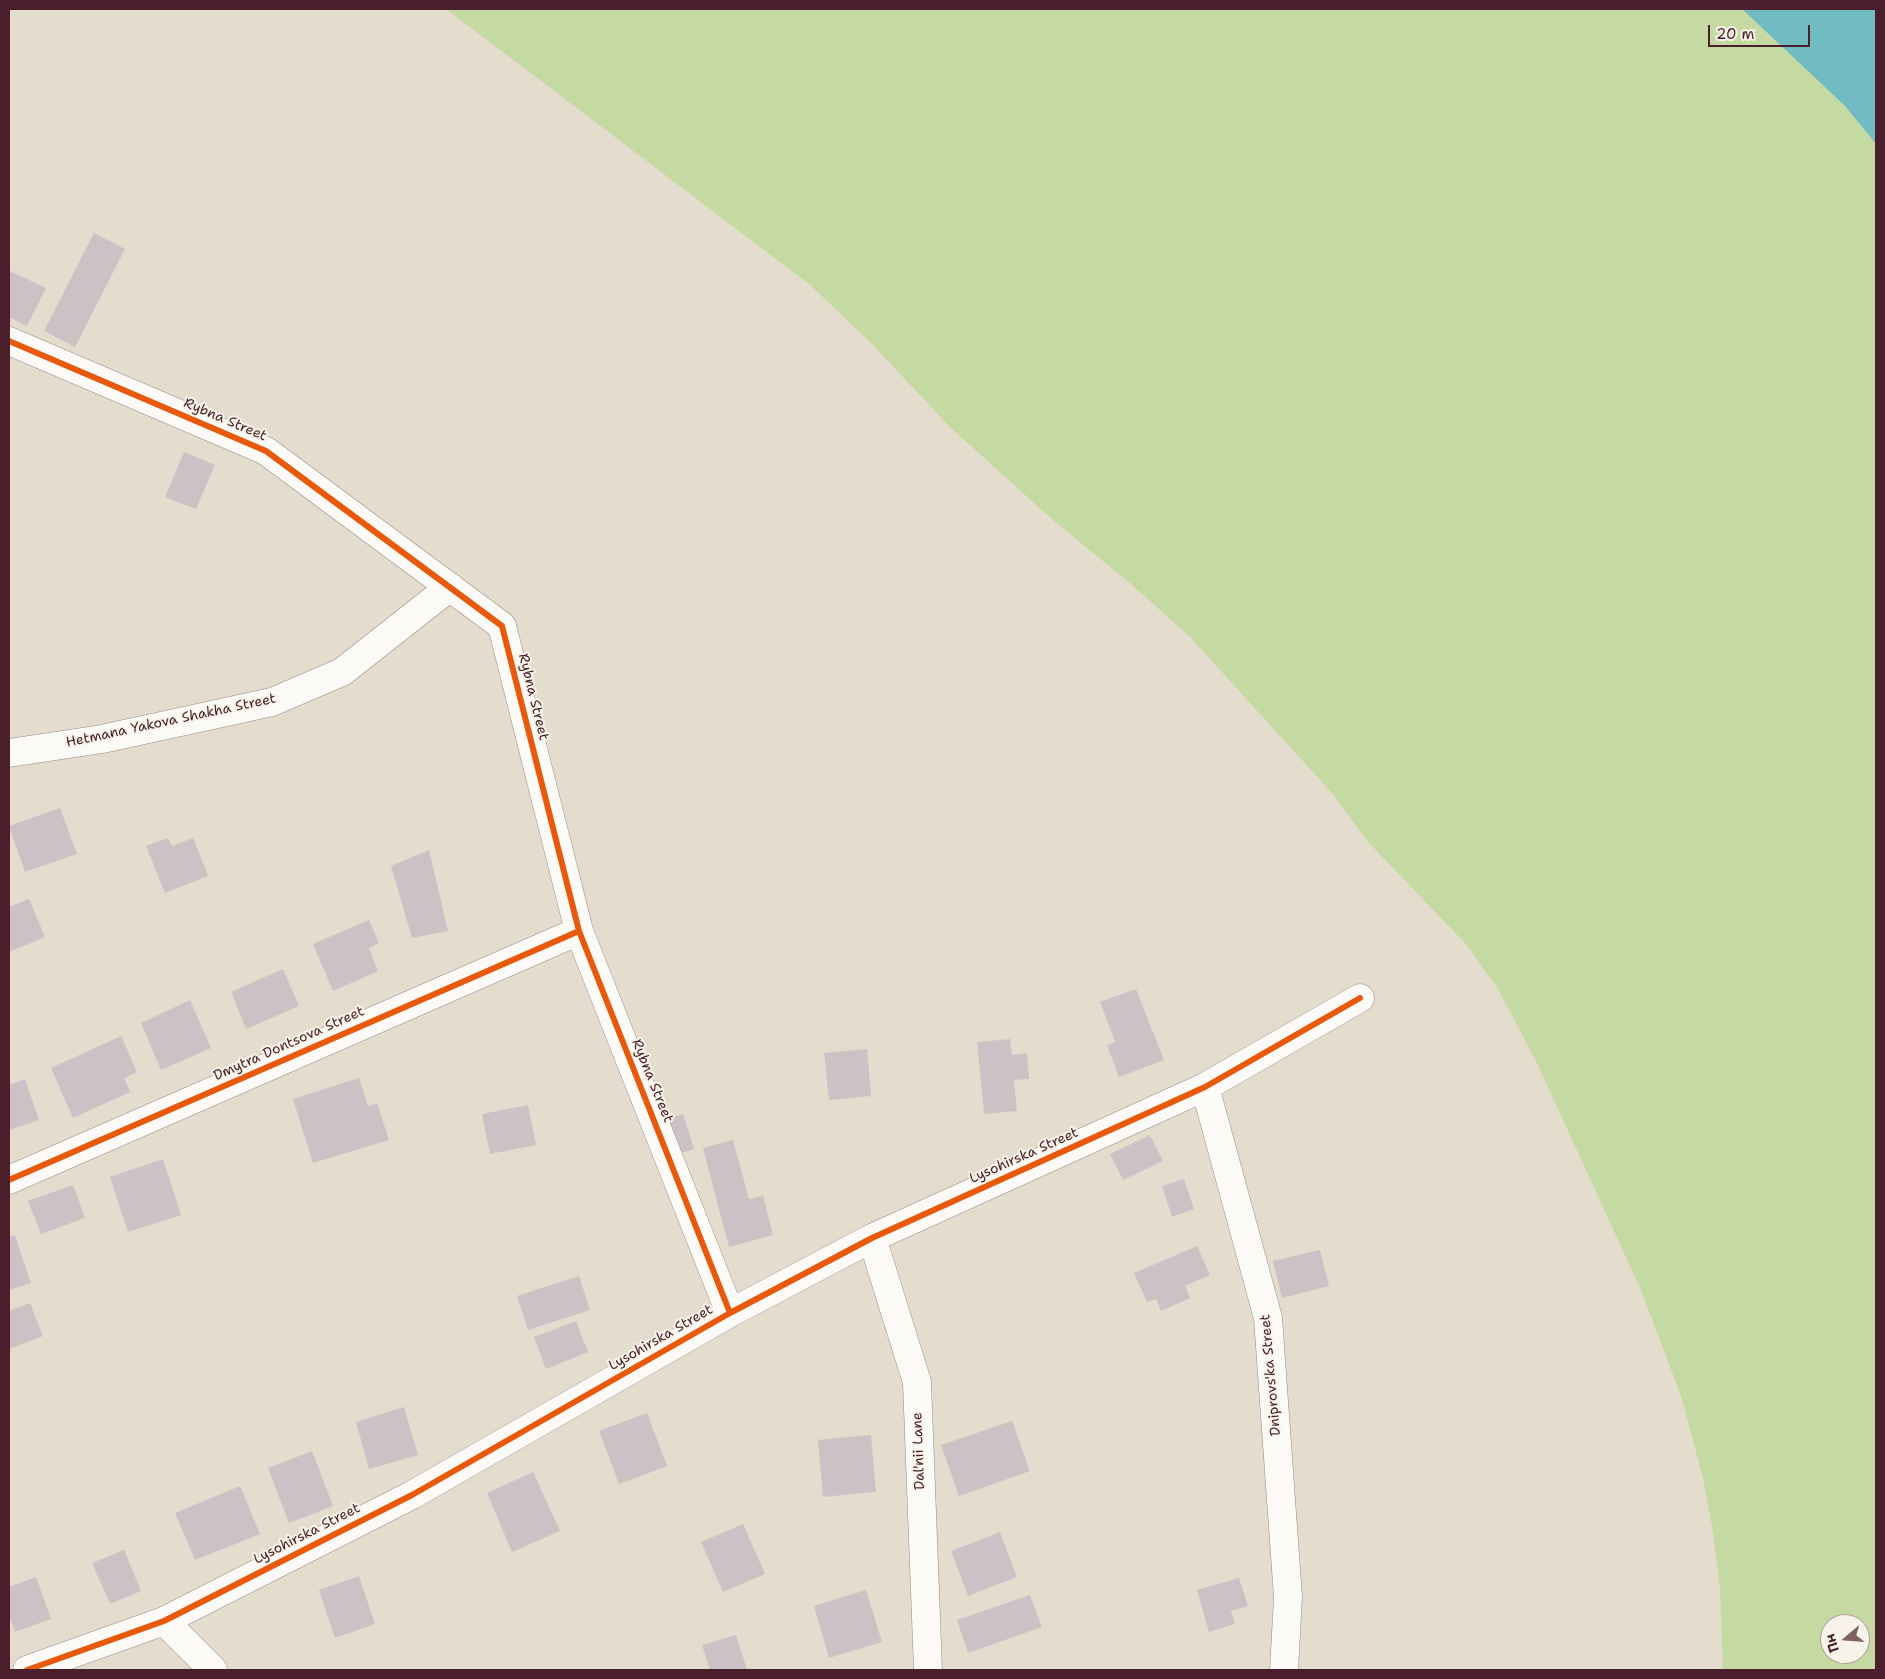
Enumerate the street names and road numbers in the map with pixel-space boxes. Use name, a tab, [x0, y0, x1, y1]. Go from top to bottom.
street label: Rybna Street	[181, 395, 269, 445]
street label: Rybna Street	[514, 652, 552, 742]
street label: Hetmana Yakova Shakha Street	[64, 691, 278, 751]
street label: Dmytra Dontsova Street	[211, 1003, 367, 1085]
street label: Rybna Street	[628, 1037, 676, 1125]
street label: Lysohirska Street	[967, 1124, 1081, 1188]
street label: Lysohirska Street	[606, 1301, 716, 1375]
street label: Dniprovs'ka Street	[1257, 1313, 1285, 1437]
street label: Dal'nii Lane	[909, 1412, 929, 1490]
street label: Lysohirska Street	[251, 1500, 363, 1568]

